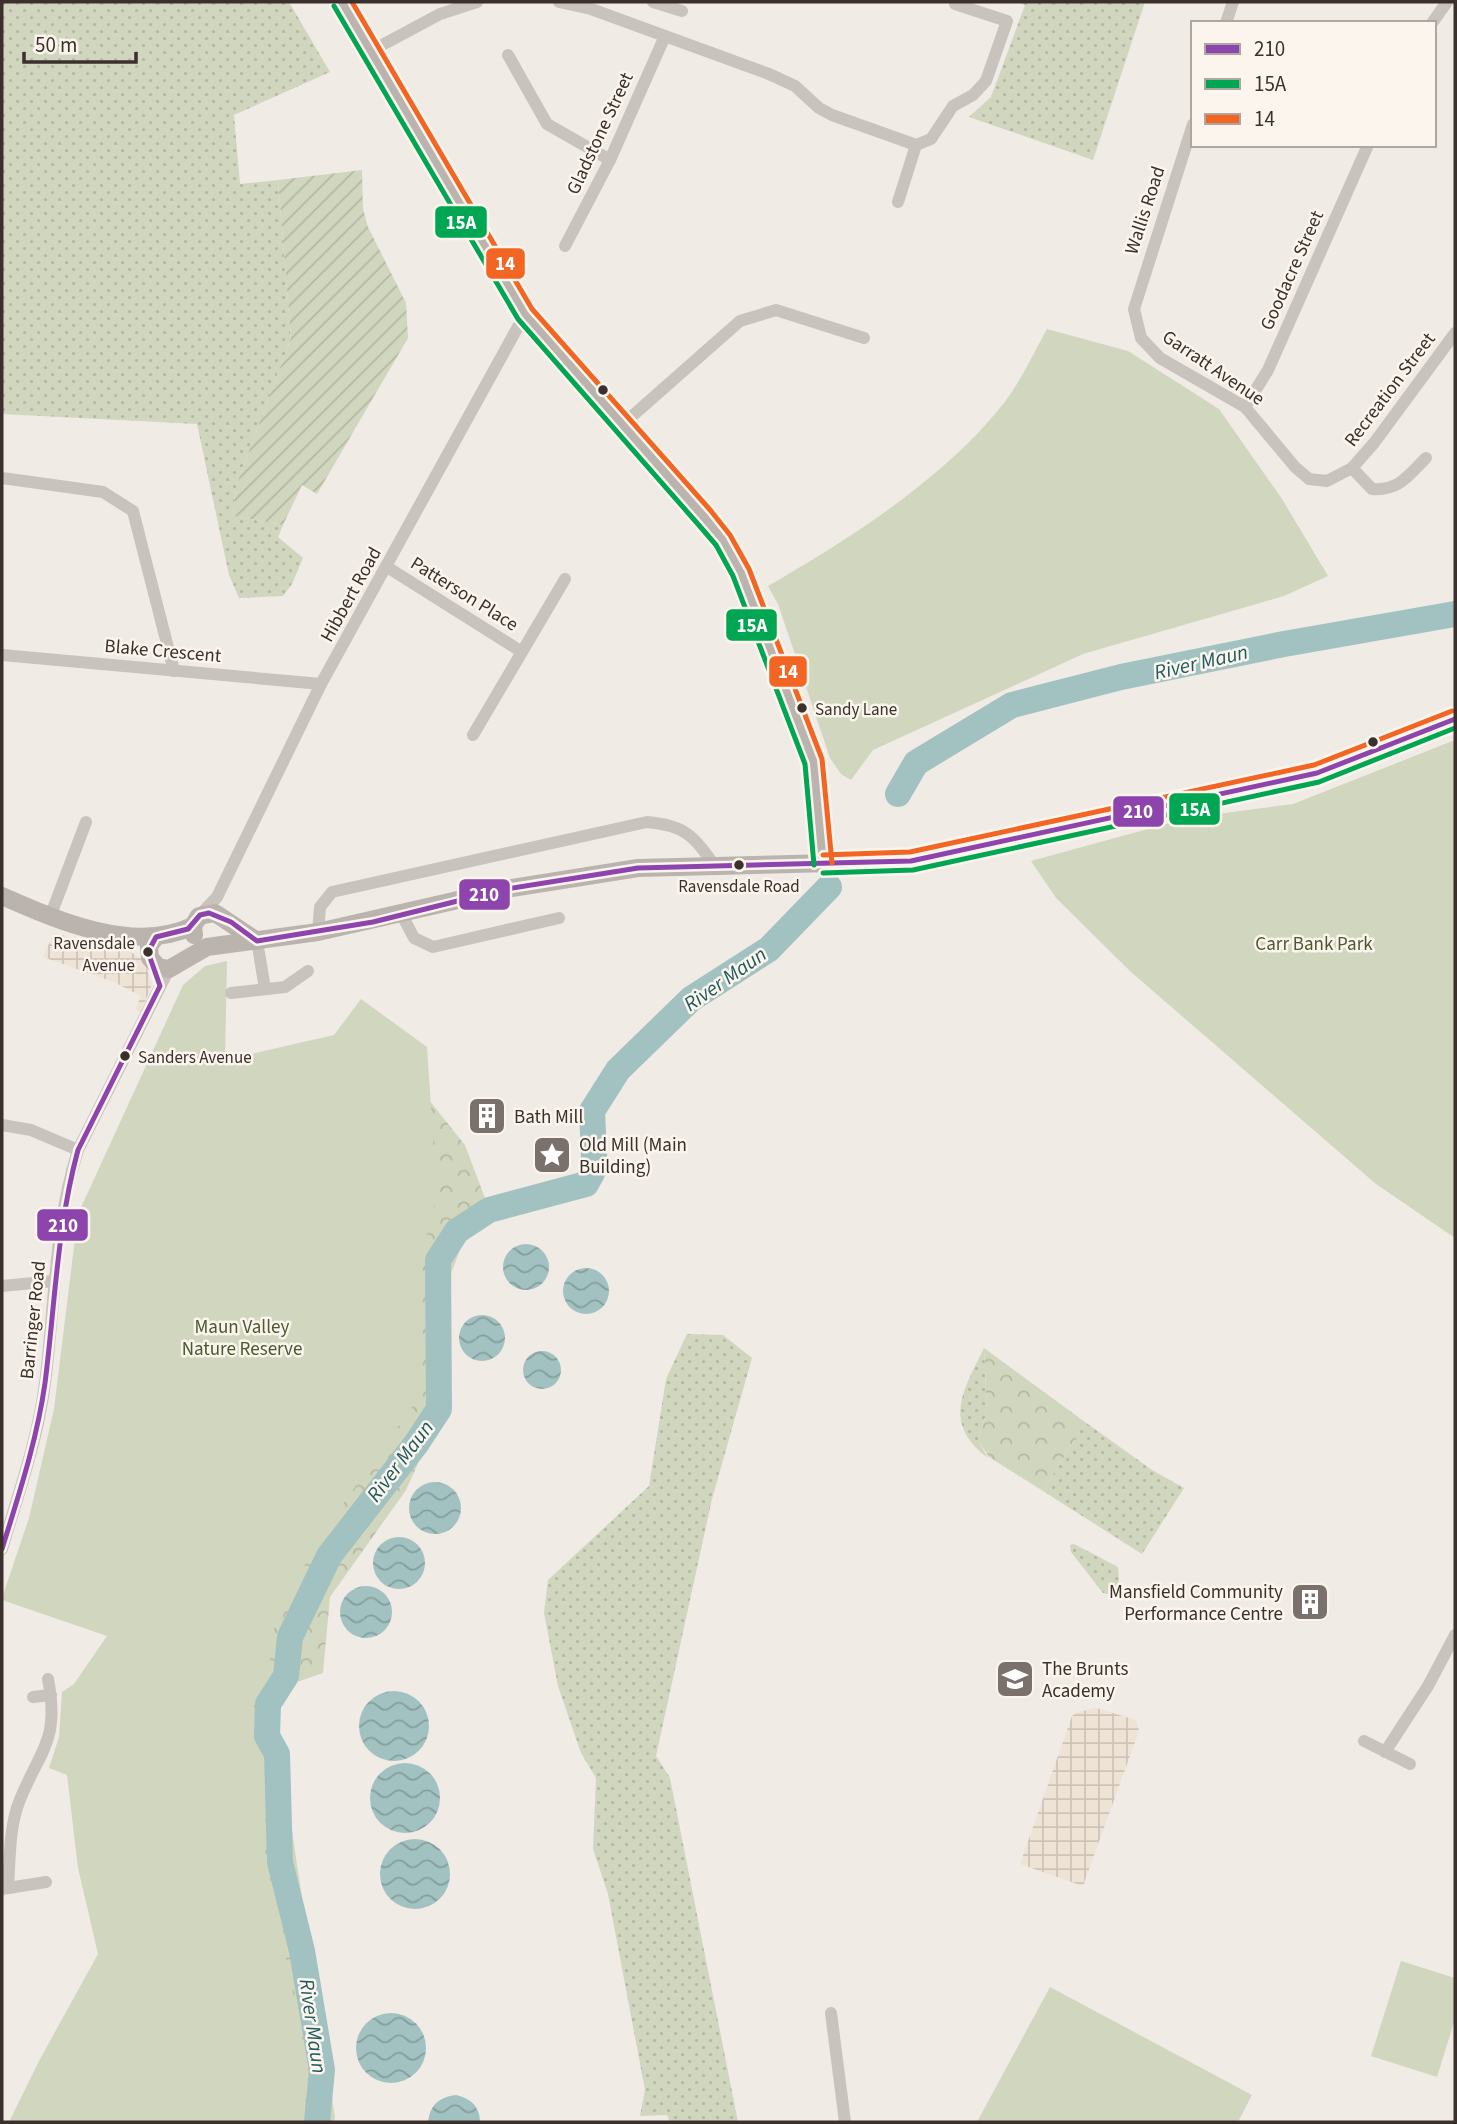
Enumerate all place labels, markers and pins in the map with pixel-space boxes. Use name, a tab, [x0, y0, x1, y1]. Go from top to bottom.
unlabelled marker	[596, 383, 610, 397]
place label: Sandy Lane	[815, 698, 897, 722]
marker: Sandy Lane	[795, 701, 809, 715]
unlabelled marker	[1366, 735, 1380, 749]
marker: Ravensdale Road	[732, 858, 746, 872]
place label: Ravensdale Road	[678, 875, 800, 899]
place label: Ravensdale Avenue	[53, 932, 135, 978]
marker: Ravensdale Avenue	[141, 945, 155, 959]
place label: Sanders Avenue	[138, 1046, 252, 1070]
marker: Sanders Avenue	[118, 1049, 132, 1063]
building icon: Bath Mill	[466, 1095, 508, 1137]
place label: Bath Mill	[514, 1104, 583, 1131]
place label: Old Mill (Main Building)	[579, 1132, 687, 1181]
place icon: Old Mill (Main Building)	[531, 1134, 573, 1176]
place label: Mansfield Community Performance Centre	[1109, 1579, 1283, 1628]
building icon: Mansfield Community Performance Centre	[1289, 1581, 1331, 1623]
place label: The Brunts Academy	[1042, 1656, 1128, 1705]
school or university icon: The Brunts Academy	[994, 1658, 1036, 1700]

